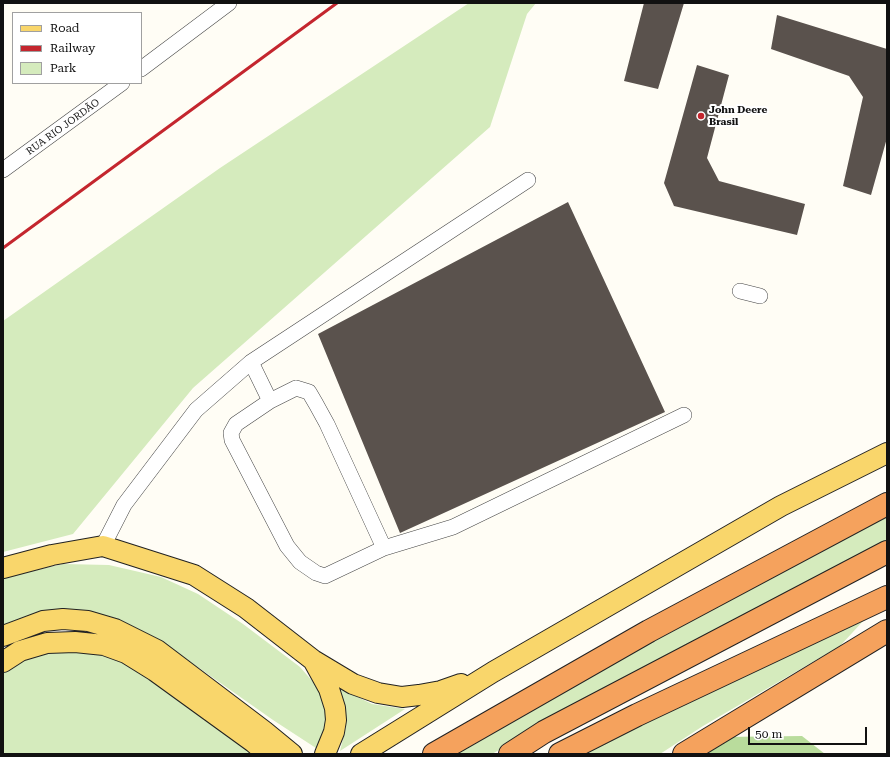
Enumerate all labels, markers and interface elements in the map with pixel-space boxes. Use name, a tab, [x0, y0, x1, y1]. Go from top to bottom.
legend	[12, 12, 142, 84]
text: Road	[50, 21, 79, 35]
text: Railway	[50, 41, 95, 55]
text: Park	[50, 61, 76, 75]
street label: RUA RIO JORDÃO	[24, 96, 102, 158]
place label: John Deere Brasil	[709, 104, 767, 128]
marker: John Deere Brasil	[696, 111, 706, 121]
scale bar	[750, 719, 869, 745]
text: 50 m	[755, 727, 782, 741]

